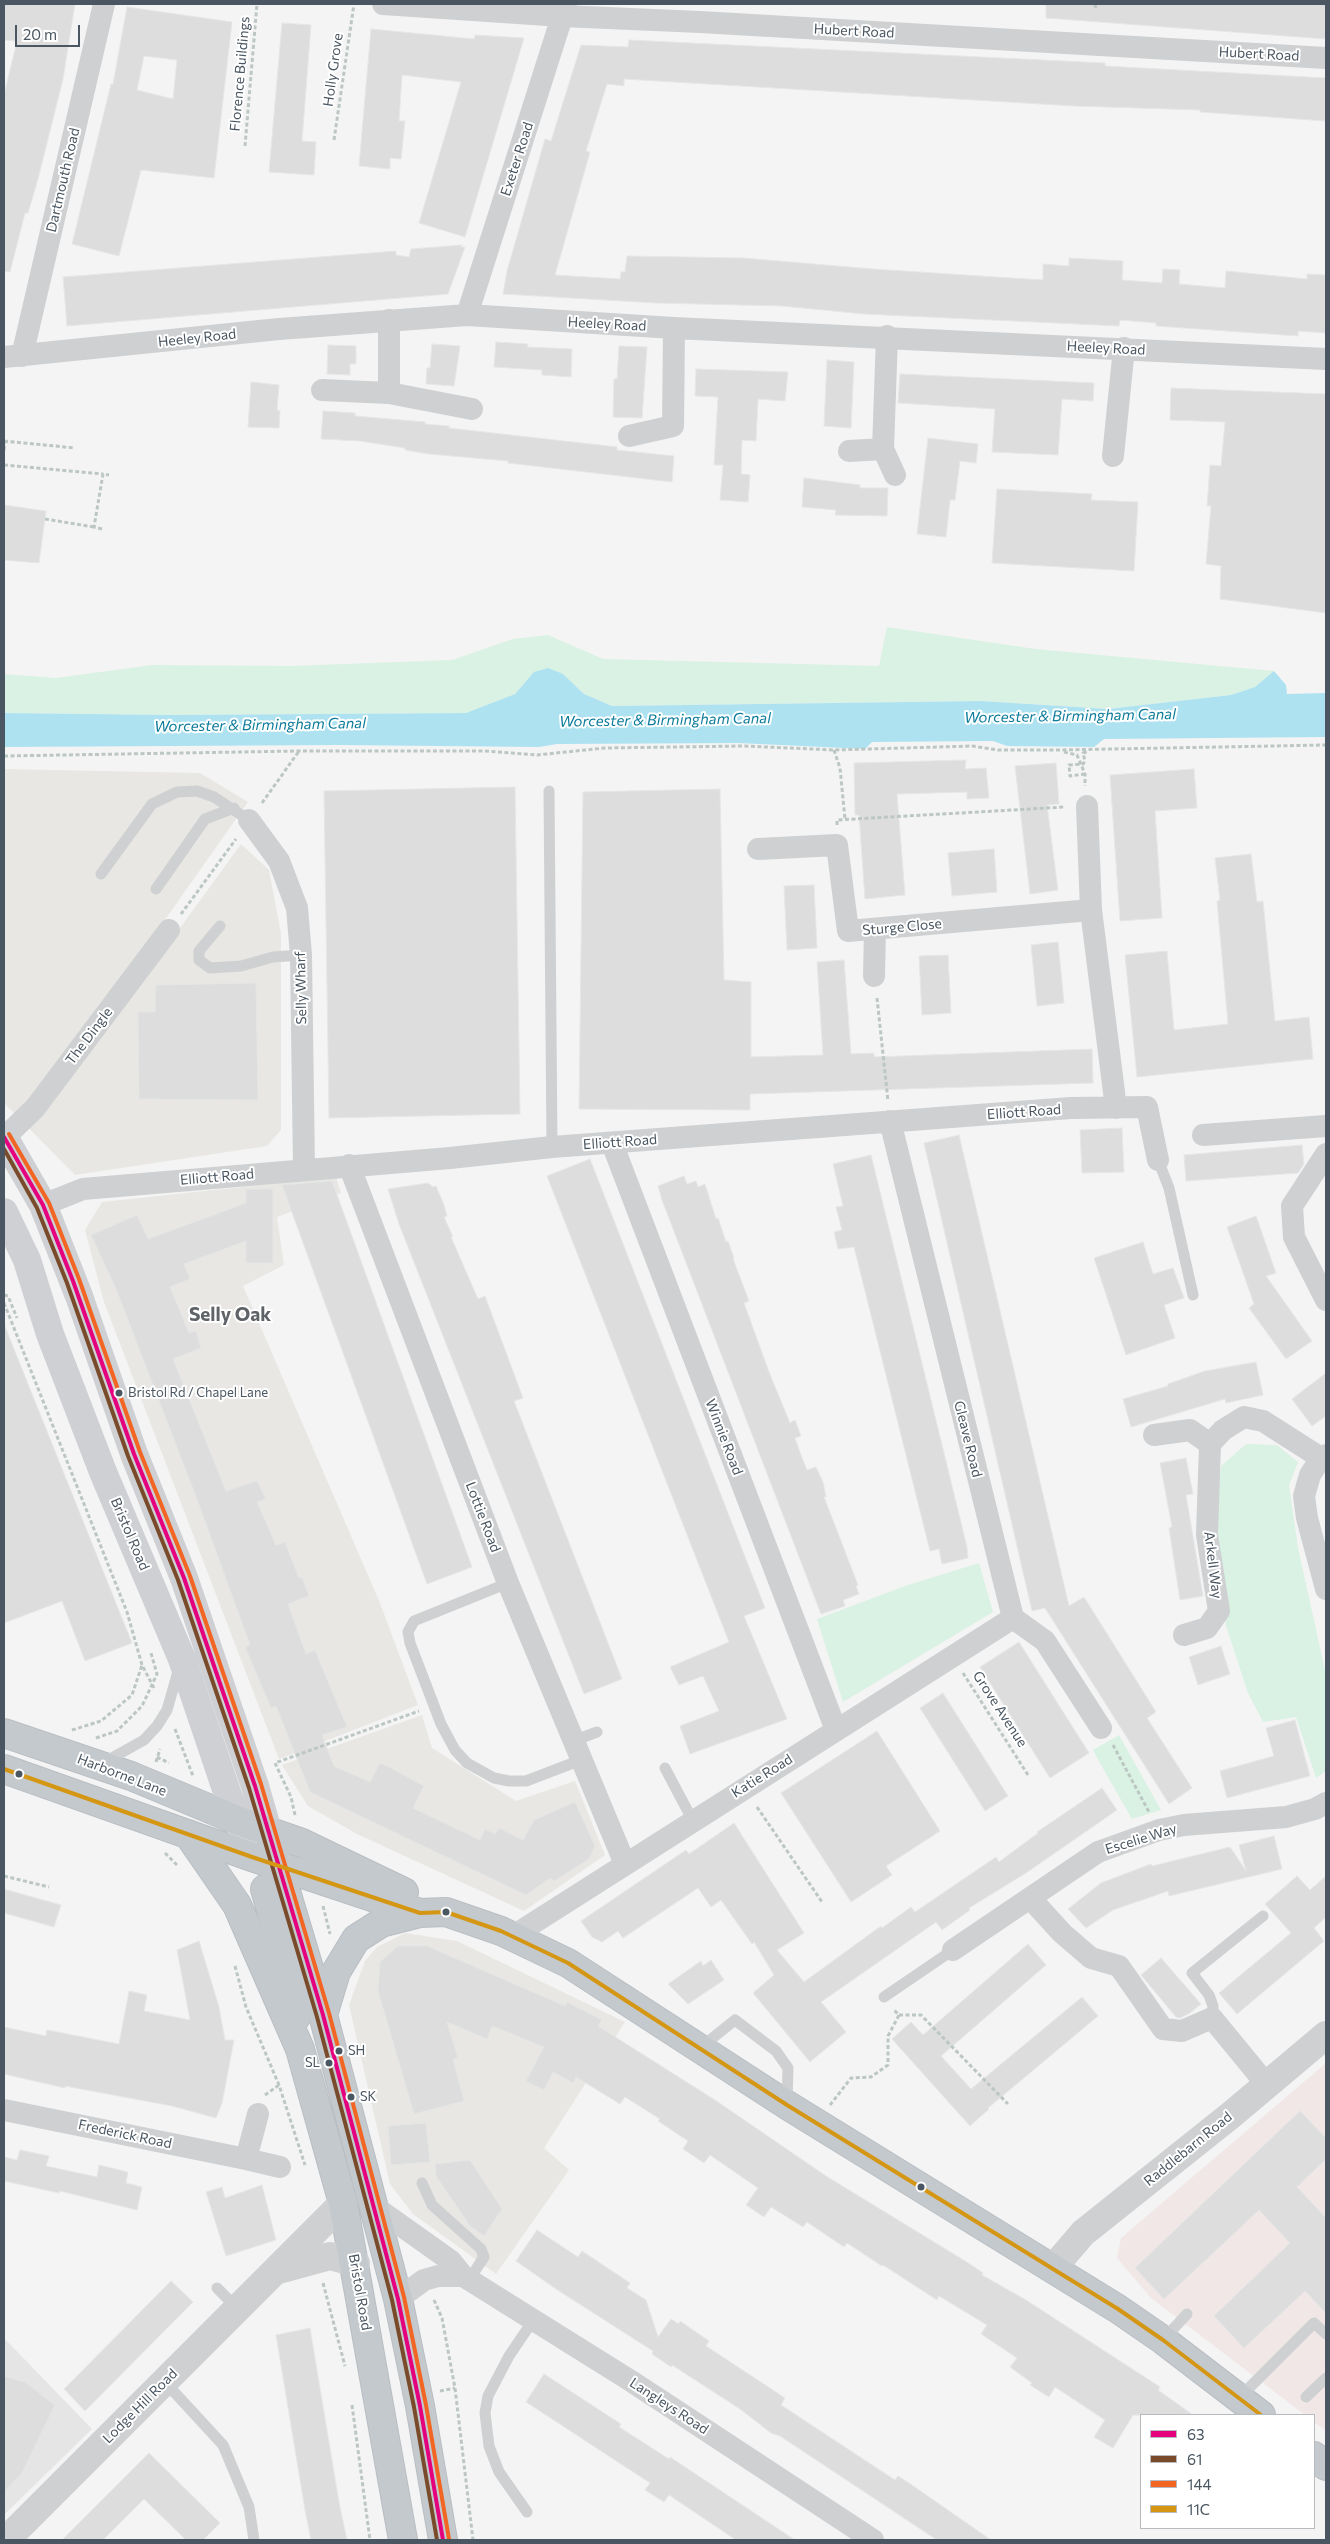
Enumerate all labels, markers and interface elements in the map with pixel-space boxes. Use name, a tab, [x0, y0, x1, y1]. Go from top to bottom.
scale bar	[18, 15, 82, 47]
street label: Florence Buildings	[227, 16, 253, 132]
street label: Hubert Road	[813, 21, 895, 41]
text: 20 m	[23, 25, 57, 43]
street label: Holly Grove	[320, 32, 346, 108]
street label: Hubert Road	[1218, 44, 1300, 64]
street label: Exeter Road	[497, 120, 537, 198]
street label: Dartmouth Road	[43, 126, 83, 234]
street label: Heeley Road	[567, 314, 647, 334]
street label: Heeley Road	[157, 326, 237, 350]
street label: Heeley Road	[1066, 338, 1146, 358]
water label: Worcester & Birmingham Canal	[964, 705, 1176, 727]
water label: Worcester & Birmingham Canal	[559, 709, 771, 731]
water label: Worcester & Birmingham Canal	[154, 714, 366, 736]
street label: Sturge Close	[861, 915, 943, 939]
street label: Selly Wharf	[292, 951, 310, 1025]
street label: The Dingle	[62, 1004, 116, 1068]
street label: Elliott Road	[986, 1101, 1062, 1123]
street label: Elliott Road	[582, 1131, 658, 1153]
street label: Elliott Road	[179, 1165, 255, 1189]
district label: Selly Oak	[189, 1304, 271, 1326]
place label: Bristol Rd / Chapel Lane	[128, 1385, 268, 1401]
marker: Bristol Rd / Chapel Lane	[114, 1388, 124, 1398]
street label: Winnie Road	[702, 1397, 746, 1477]
street label: Gleave Road	[950, 1399, 986, 1479]
street label: Lottie Road	[462, 1479, 504, 1555]
street label: Bristol Road	[107, 1495, 153, 1573]
street label: Arkell Way	[1201, 1530, 1225, 1600]
street label: Grove Avenue	[969, 1668, 1031, 1750]
street label: Harborne Lane	[75, 1750, 169, 1800]
street label: Katie Road	[728, 1751, 796, 1801]
unlabelled marker	[14, 1769, 24, 1779]
street label: Escelie Way	[1103, 1820, 1179, 1858]
unlabelled marker	[441, 1907, 451, 1917]
place label: SH	[348, 2043, 365, 2059]
marker: SH	[334, 2046, 344, 2056]
place label: SL	[305, 2055, 320, 2071]
marker: SL	[324, 2058, 334, 2068]
place label: SK	[360, 2089, 376, 2105]
marker: SK	[346, 2092, 356, 2102]
street label: Raddlebarn Road	[1141, 2108, 1235, 2190]
street label: Frederick Road	[77, 2116, 173, 2152]
unlabelled marker	[916, 2182, 926, 2192]
street label: Bristol Road	[345, 2252, 375, 2332]
street label: Lodge Hill Road	[99, 2365, 181, 2447]
street label: Langleys Road	[626, 2374, 712, 2438]
legend	[1140, 2414, 1315, 2529]
text: 63	[1187, 2425, 1205, 2443]
text: 61	[1187, 2450, 1203, 2468]
text: 144	[1187, 2475, 1211, 2493]
text: 11C	[1187, 2500, 1210, 2518]

